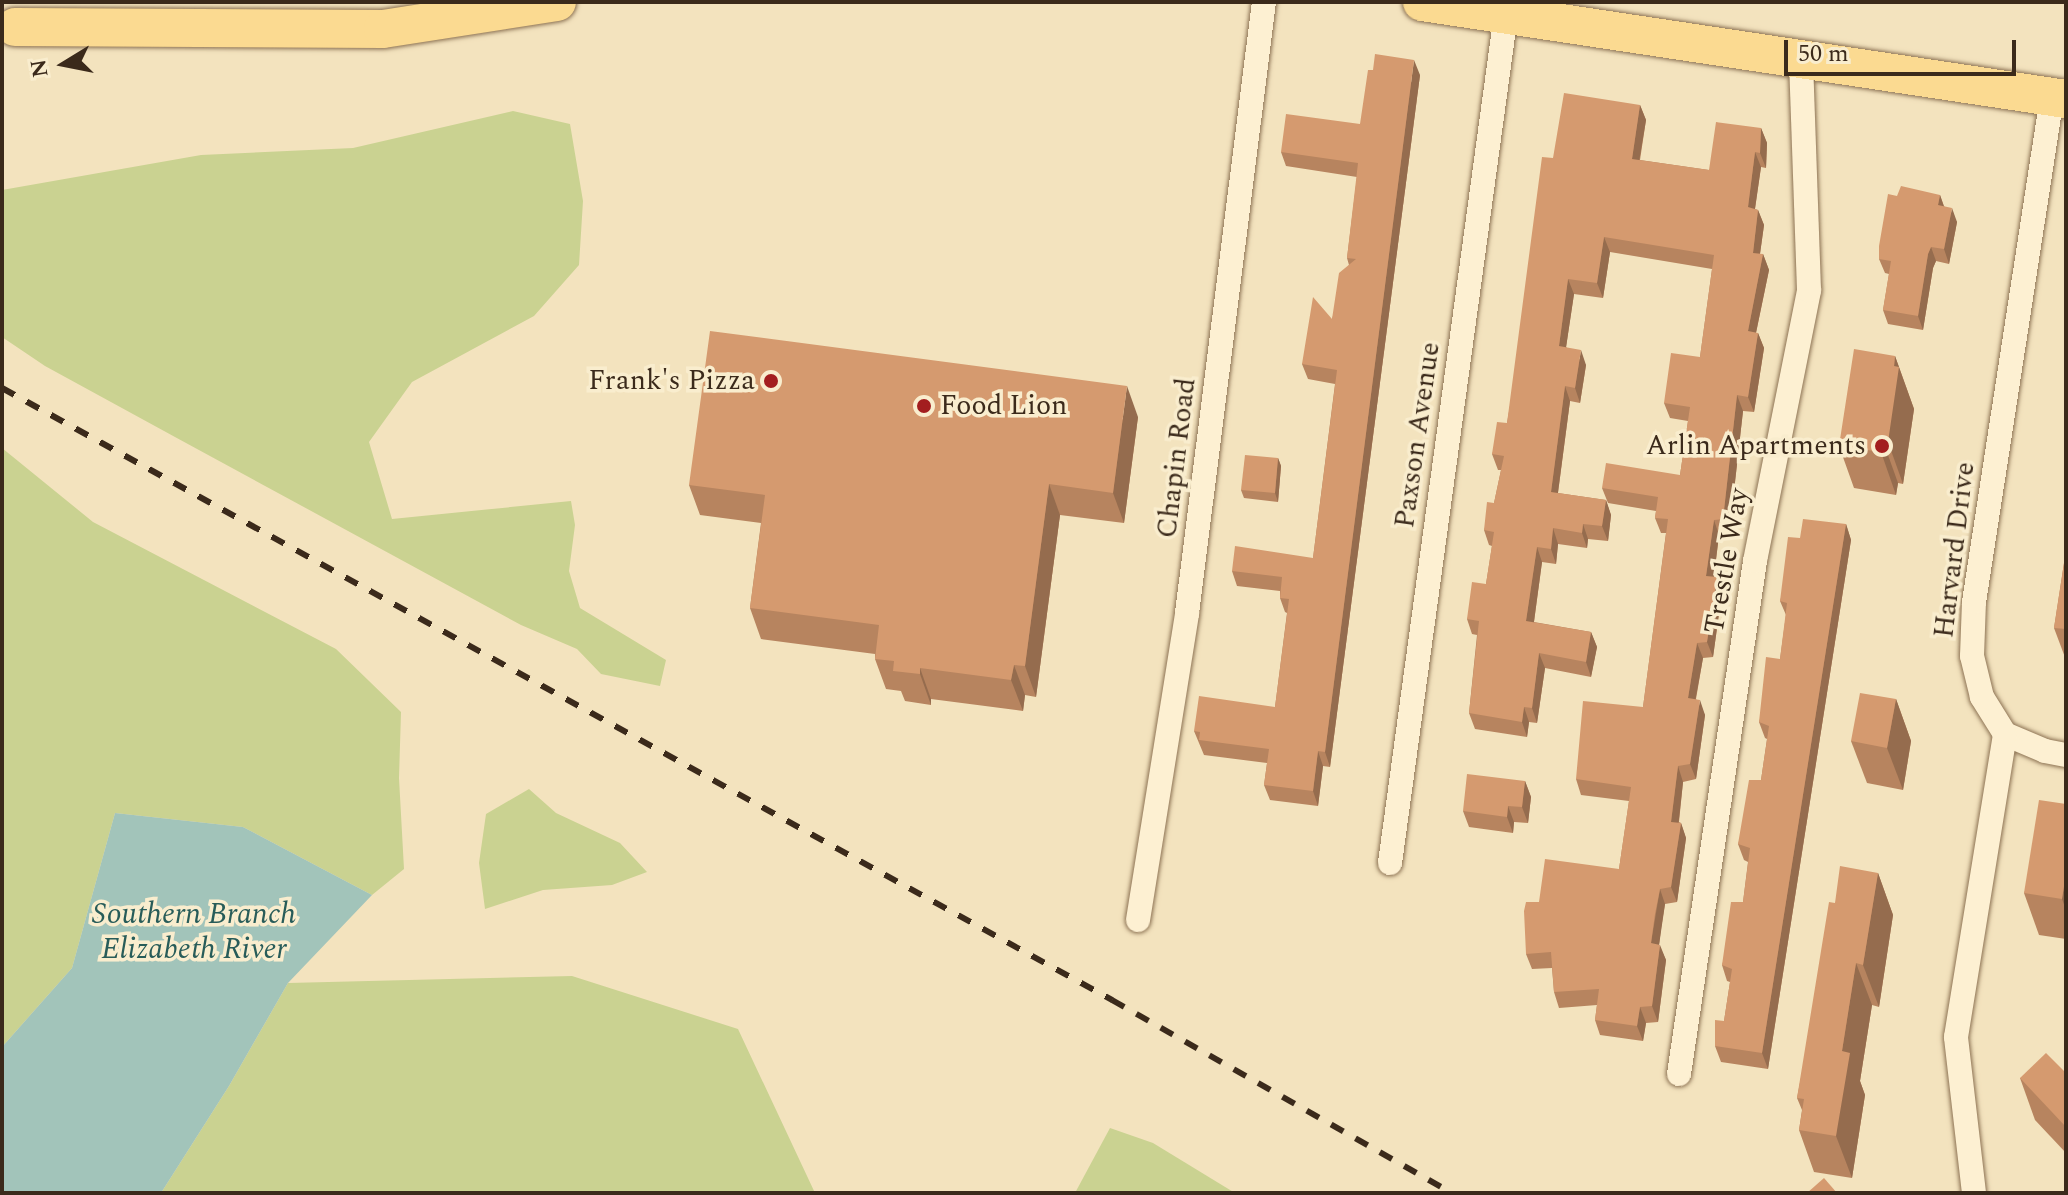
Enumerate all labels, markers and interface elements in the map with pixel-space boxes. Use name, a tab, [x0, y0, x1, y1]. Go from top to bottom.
north arrow	[24, 24, 104, 104]
scale bar	[1788, 24, 2020, 74]
text: 50 m	[1798, 36, 1849, 72]
text: N	[22, 57, 58, 80]
street label: Paxson Avenue	[1388, 340, 1448, 530]
place label: Frank's Pizza	[588, 364, 755, 398]
marker: Frank's Pizza	[762, 372, 780, 390]
street label: Chapin Road	[1151, 376, 1203, 540]
place label: Food Lion	[940, 389, 1067, 423]
marker: Food Lion	[915, 397, 933, 415]
place label: Arlin Apartments	[1646, 429, 1866, 463]
marker: Arlin Apartments	[1873, 437, 1891, 455]
street label: Harvard Drive	[1928, 460, 1982, 640]
street label: Trestle Way	[1698, 486, 1756, 636]
water label: Southern Branch Elizabeth River	[92, 896, 296, 966]

